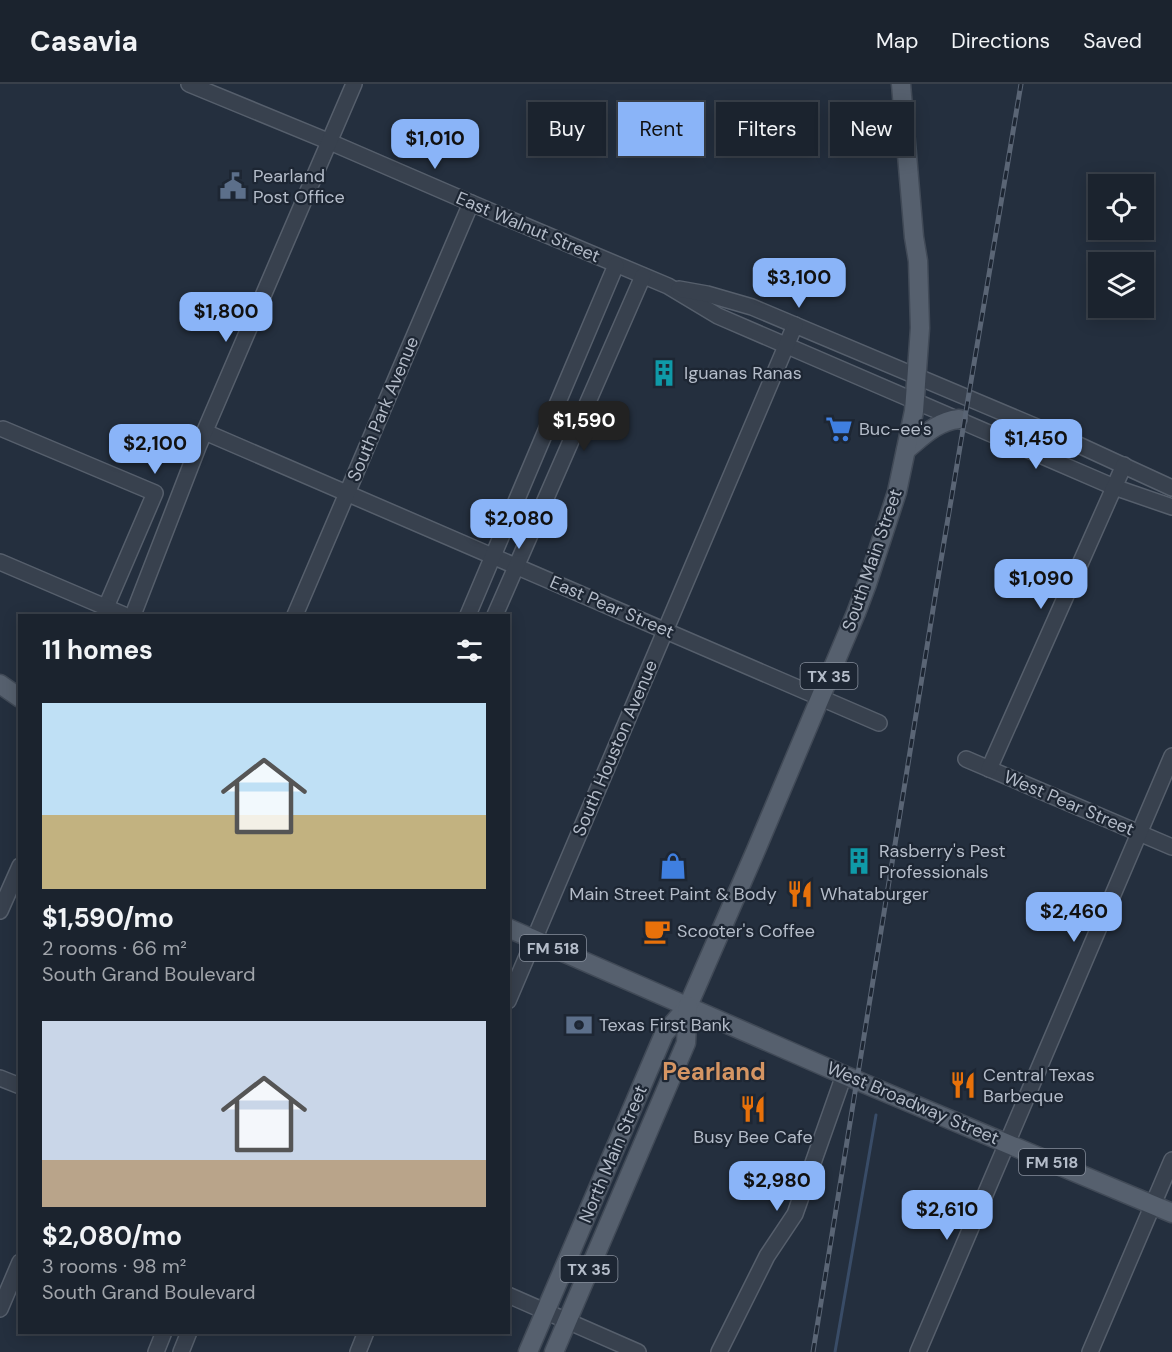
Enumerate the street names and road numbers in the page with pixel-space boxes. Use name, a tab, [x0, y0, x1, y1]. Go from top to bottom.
street label: East Walnut Street	[452, 186, 604, 268]
street label: South Park Avenue	[342, 333, 424, 485]
street label: South Main Street	[836, 486, 908, 634]
street label: East Pear Street	[546, 570, 678, 644]
street label: South Houston Avenue	[567, 656, 663, 840]
road number: TX 35	[800, 663, 858, 689]
street label: West Pear Street	[1000, 765, 1138, 841]
road number: FM 518	[520, 935, 586, 961]
street label: West Broadway Street	[823, 1056, 1003, 1150]
street label: North Main Street	[573, 1081, 653, 1227]
road number: FM 518	[1019, 1149, 1085, 1175]
road number: TX 35	[560, 1256, 618, 1282]

